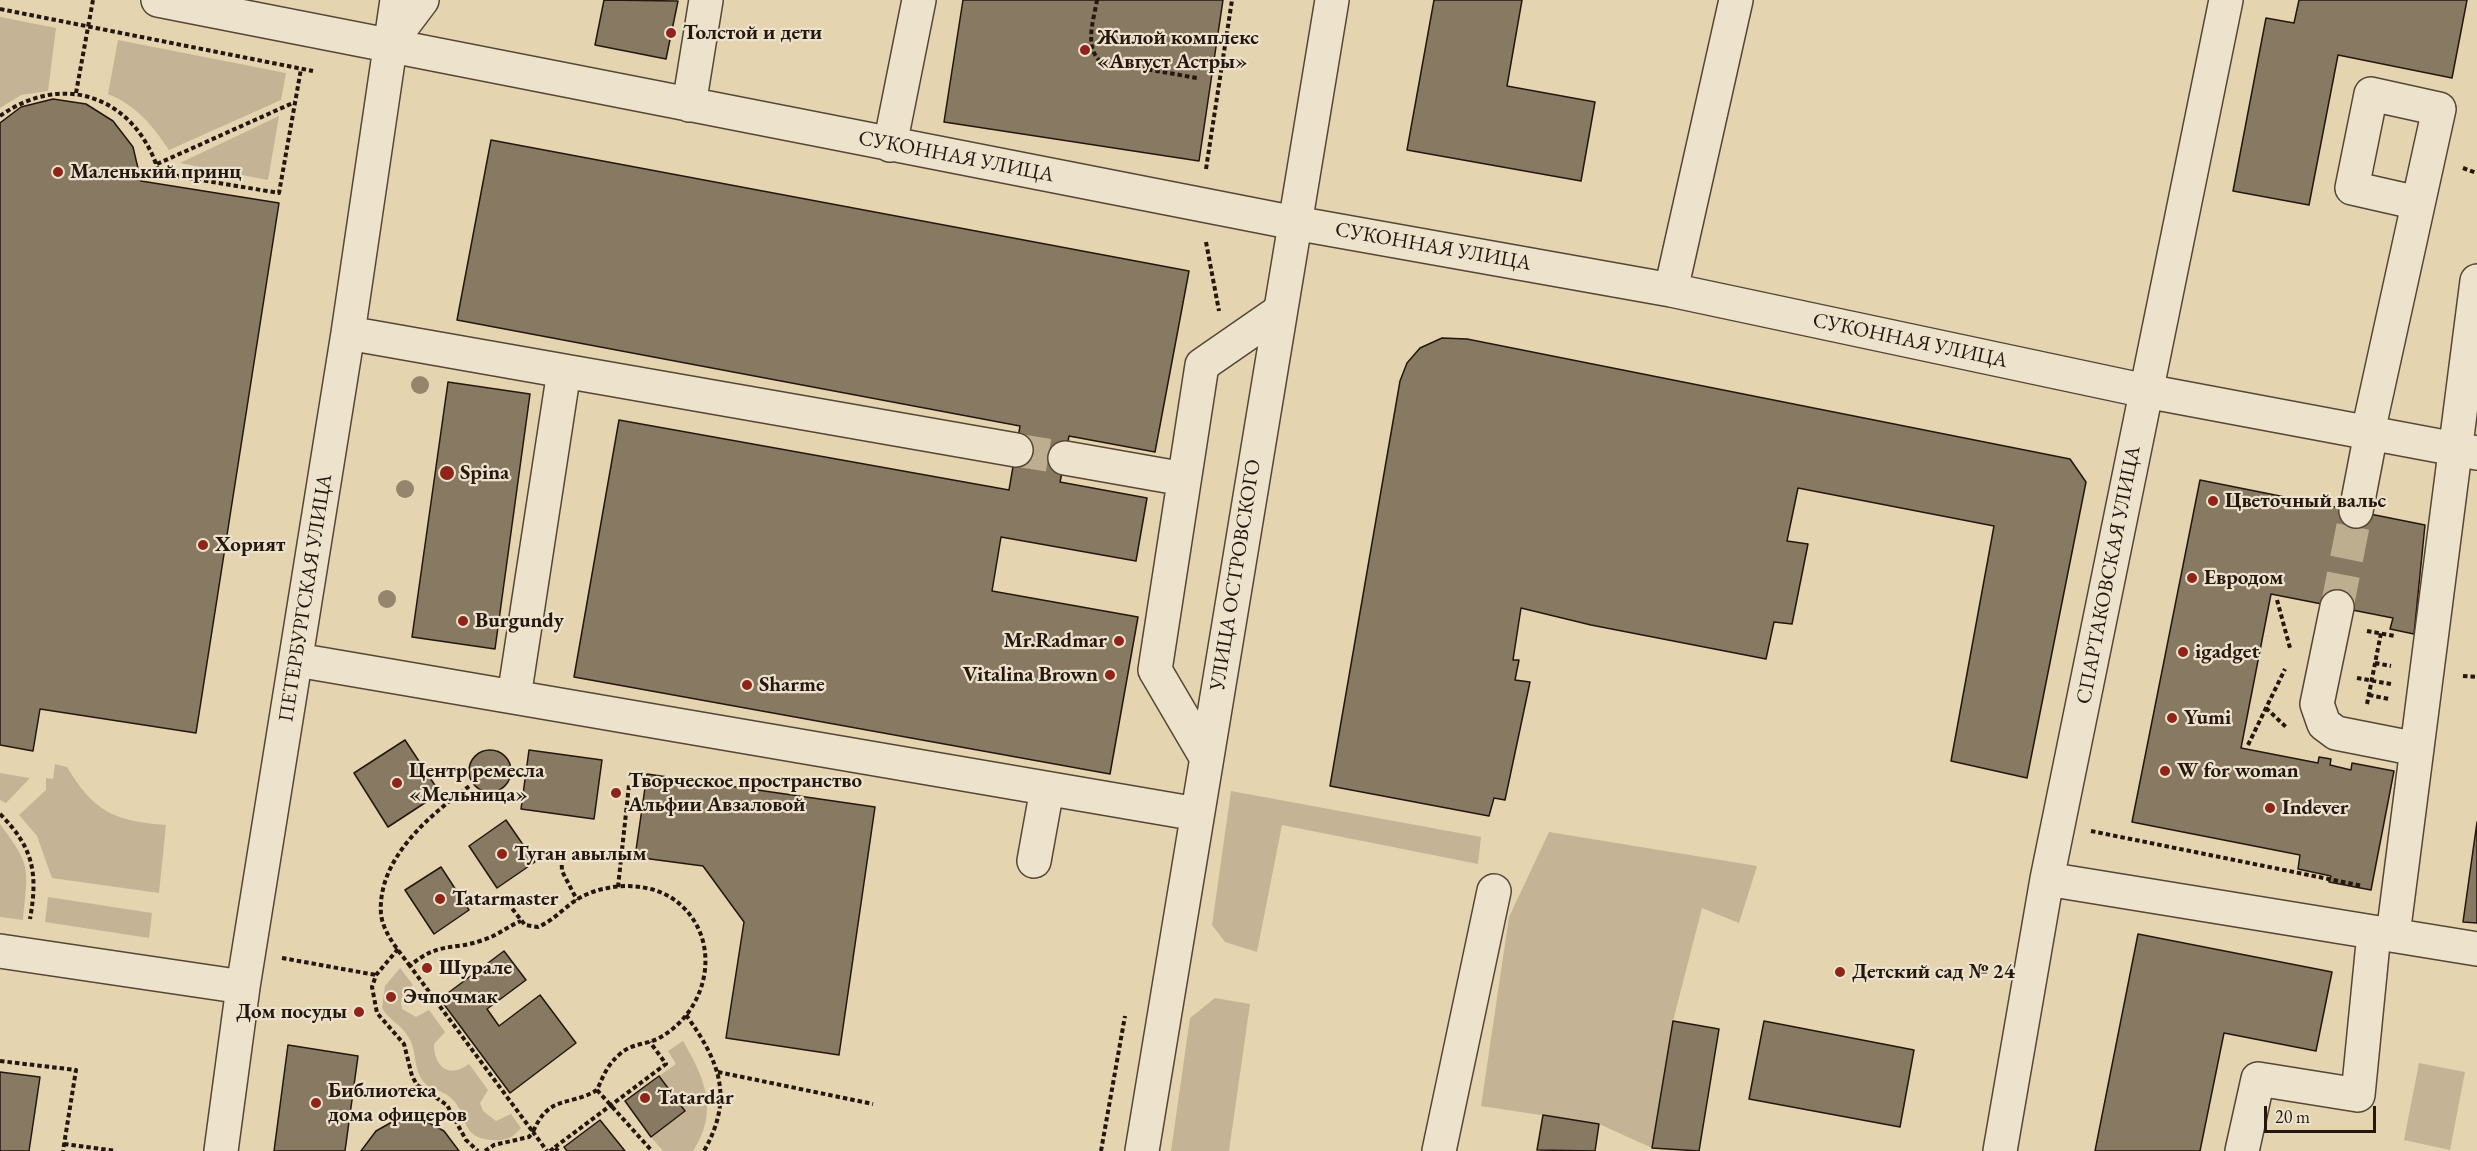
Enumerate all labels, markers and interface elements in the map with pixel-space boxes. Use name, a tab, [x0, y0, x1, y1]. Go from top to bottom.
place label: Толстой и дети	[683, 20, 822, 46]
place label: Жилой комплекс «Август Астры»	[1097, 25, 1259, 75]
marker: Толстой и дети	[664, 26, 678, 40]
marker: Жилой комплекс «Август Астры»	[1078, 43, 1092, 57]
street label: СУКОННАЯ УЛИЦА	[856, 126, 1056, 188]
place label: Маленький принц	[70, 159, 242, 185]
marker: Маленький принц	[51, 165, 65, 179]
street label: СУКОННАЯ УЛИЦА	[1333, 217, 1533, 277]
street label: СУКОННАЯ УЛИЦА	[1810, 308, 2010, 374]
street label: СПАРТАКОВСКАЯ УЛИЦА	[2072, 444, 2146, 706]
street label: УЛИЦА ОСТРОВСКОГО	[1205, 457, 1267, 693]
place label: Spina	[460, 460, 509, 486]
marker: Spina	[438, 464, 456, 482]
street label: ПЕТЕРБУРГСКАЯ УЛИЦА	[274, 472, 338, 724]
place label: Цветочный вальс	[2225, 488, 2386, 514]
marker: Цветочный вальс	[2206, 494, 2220, 508]
place label: Хорият	[215, 532, 285, 558]
marker: Хорият	[196, 538, 210, 552]
place label: Евродом	[2204, 565, 2284, 591]
marker: Евродом	[2185, 571, 2199, 585]
place label: Burgundy	[475, 608, 564, 634]
marker: Burgundy	[456, 614, 470, 628]
place label: Mr.Radmar	[1003, 628, 1107, 654]
marker: Mr.Radmar	[1112, 634, 1126, 648]
place label: igadget	[2195, 639, 2259, 665]
marker: igadget	[2176, 645, 2190, 659]
place label: Vitalina Brown	[963, 662, 1098, 688]
marker: Vitalina Brown	[1103, 668, 1117, 682]
place label: Sharme	[759, 672, 825, 698]
marker: Sharme	[740, 678, 754, 692]
place label: Yumi	[2184, 705, 2231, 731]
marker: Yumi	[2165, 711, 2179, 725]
place label: Центр ремесла «Мельница»	[409, 758, 544, 808]
place label: W for woman	[2177, 758, 2299, 784]
marker: W for woman	[2158, 764, 2172, 778]
place label: Творческое пространство Альфии Авзаловой	[628, 768, 862, 818]
marker: Центр ремесла «Мельница»	[390, 776, 404, 790]
marker: Творческое пространство Альфии Авзаловой	[609, 786, 623, 800]
place label: Indever	[2282, 795, 2349, 821]
marker: Indever	[2263, 801, 2277, 815]
place label: Туган авылым	[514, 841, 647, 867]
marker: Туган авылым	[495, 847, 509, 861]
place label: Tatarmaster	[452, 886, 558, 912]
marker: Tatarmaster	[433, 892, 447, 906]
place label: Шурале	[439, 955, 512, 981]
place label: Детский сад № 24	[1852, 959, 2015, 985]
marker: Шурале	[420, 961, 434, 975]
marker: Детский сад № 24	[1833, 965, 1847, 979]
place label: Эчпочмак	[403, 984, 498, 1010]
marker: Эчпочмак	[384, 990, 398, 1004]
place label: Дом посуды	[236, 999, 347, 1025]
marker: Дом посуды	[352, 1005, 366, 1019]
place label: Библиотека дома офицеров	[328, 1078, 467, 1128]
place label: Tatardar	[657, 1085, 734, 1111]
marker: Tatardar	[638, 1091, 652, 1105]
scale bar	[2267, 1094, 2380, 1132]
marker: Библиотека дома офицеров	[309, 1096, 323, 1110]
text: 20 m	[2275, 1105, 2310, 1128]

